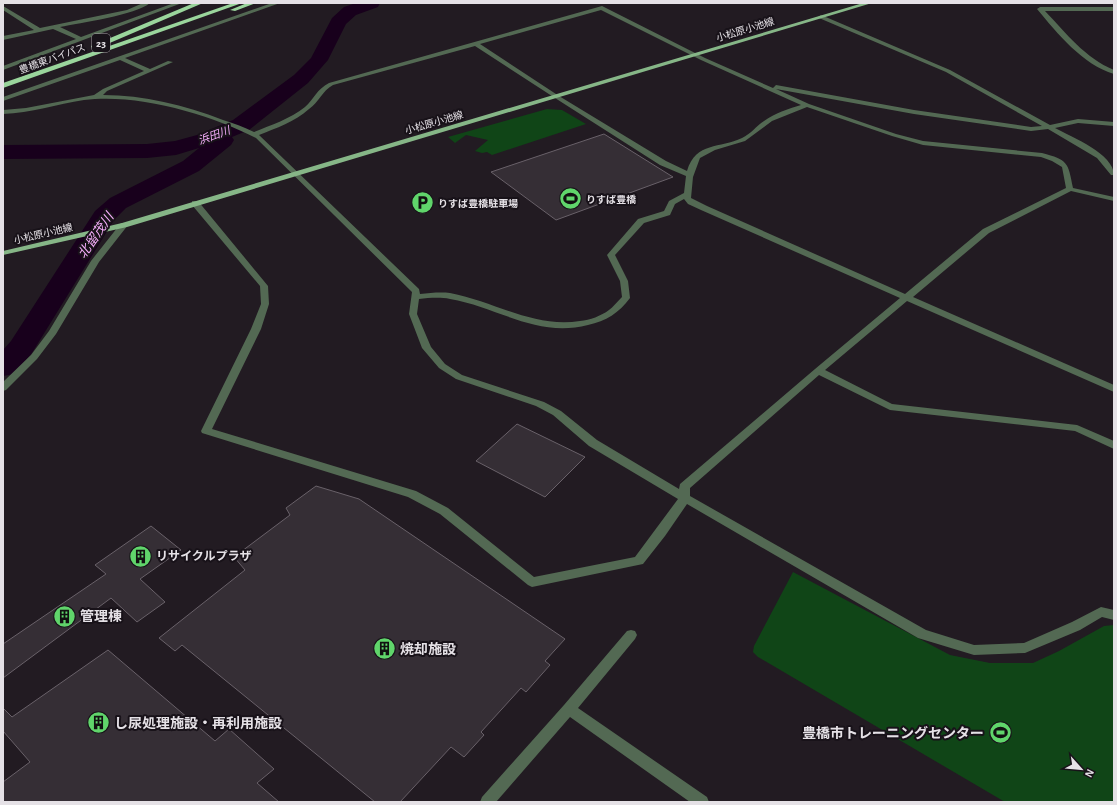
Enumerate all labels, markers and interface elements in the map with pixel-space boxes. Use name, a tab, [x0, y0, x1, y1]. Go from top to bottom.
street label: 小松原小池線	[715, 15, 775, 44]
road number: 23	[92, 34, 110, 52]
street label: 豊橋東バイパス	[17, 41, 87, 76]
street label: 小松原小池線	[404, 109, 464, 136]
water label: 浜田川	[196, 123, 232, 146]
sports icon: りすぱ豊橋	[558, 186, 584, 212]
parking icon: りすぱ豊橋駐車場	[409, 190, 435, 216]
place label: りすぱ豊橋	[586, 194, 636, 205]
place label: りすぱ豊橋駐車場	[438, 198, 518, 209]
water label: 北留茂川	[75, 209, 118, 261]
street label: 小松原小池線	[13, 221, 74, 246]
building icon: リサイクルプラザ	[127, 543, 153, 569]
place label: リサイクルプラザ	[156, 550, 251, 562]
building icon: 管理棟	[52, 603, 78, 629]
place label: 管理棟	[80, 608, 122, 624]
building icon: 焼却施設	[371, 636, 397, 662]
place label: 焼却施設	[400, 641, 456, 657]
building icon: し尿処理施設・再利用施設	[86, 710, 112, 736]
place label: し尿処理施設・再利用施設	[114, 715, 282, 731]
sports icon: 豊橋市トレーニングセンター	[987, 720, 1013, 746]
place label: 豊橋市トレーニングセンター	[802, 725, 984, 741]
north arrow	[1061, 749, 1101, 789]
text: N	[1083, 767, 1096, 779]

